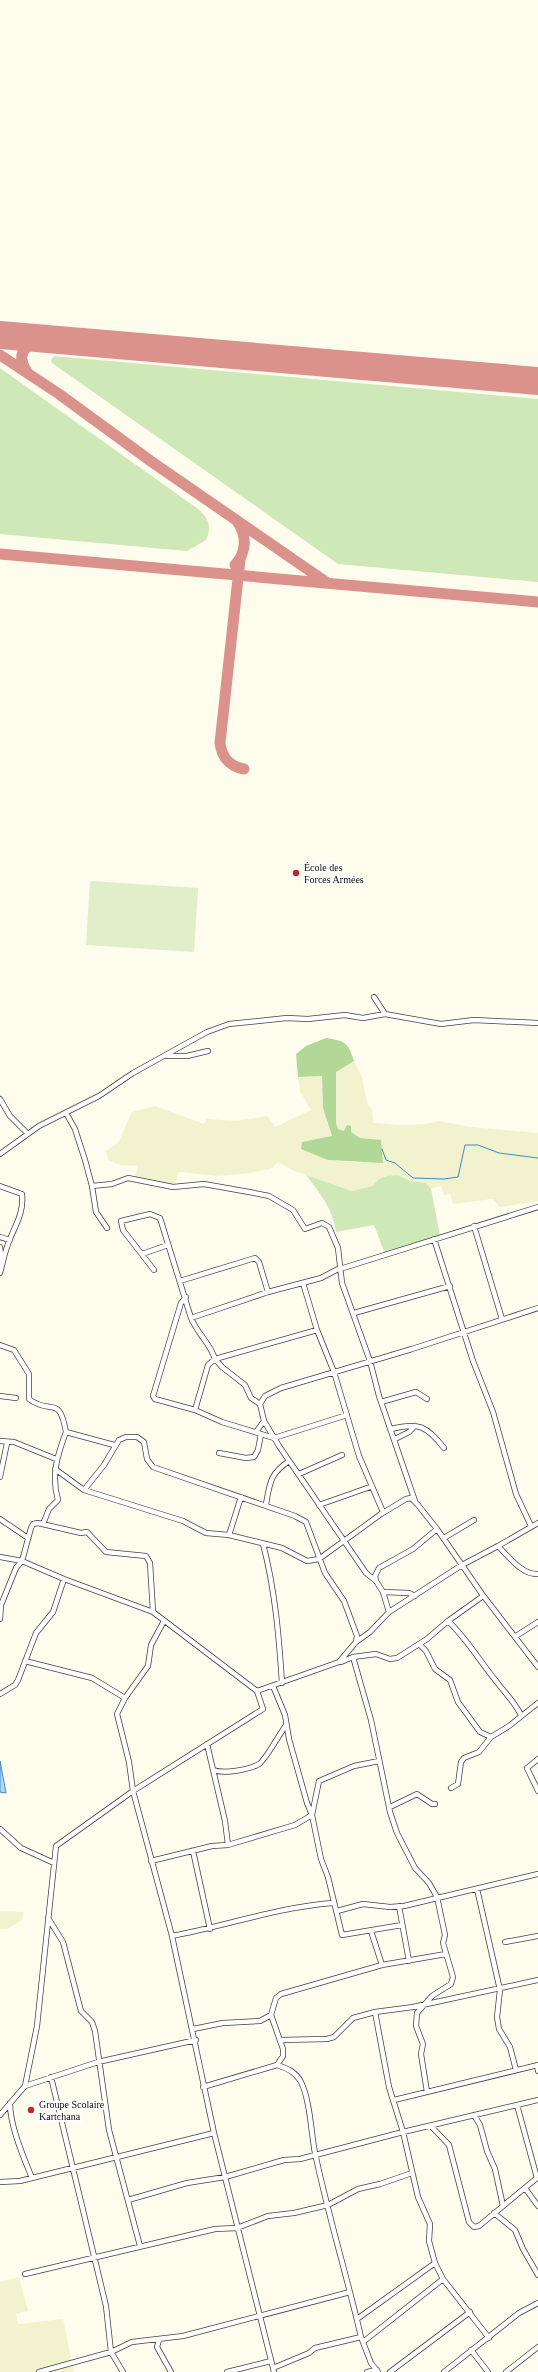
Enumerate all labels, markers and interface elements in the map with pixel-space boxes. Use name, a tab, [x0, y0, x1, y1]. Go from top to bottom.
place label: École des Forces Armées	[304, 862, 364, 885]
marker: École des Forces Armées	[291, 868, 301, 878]
place label: Groupe Scolaire Kartchana	[39, 2099, 105, 2122]
marker: Groupe Scolaire Kartchana	[26, 2105, 36, 2115]

